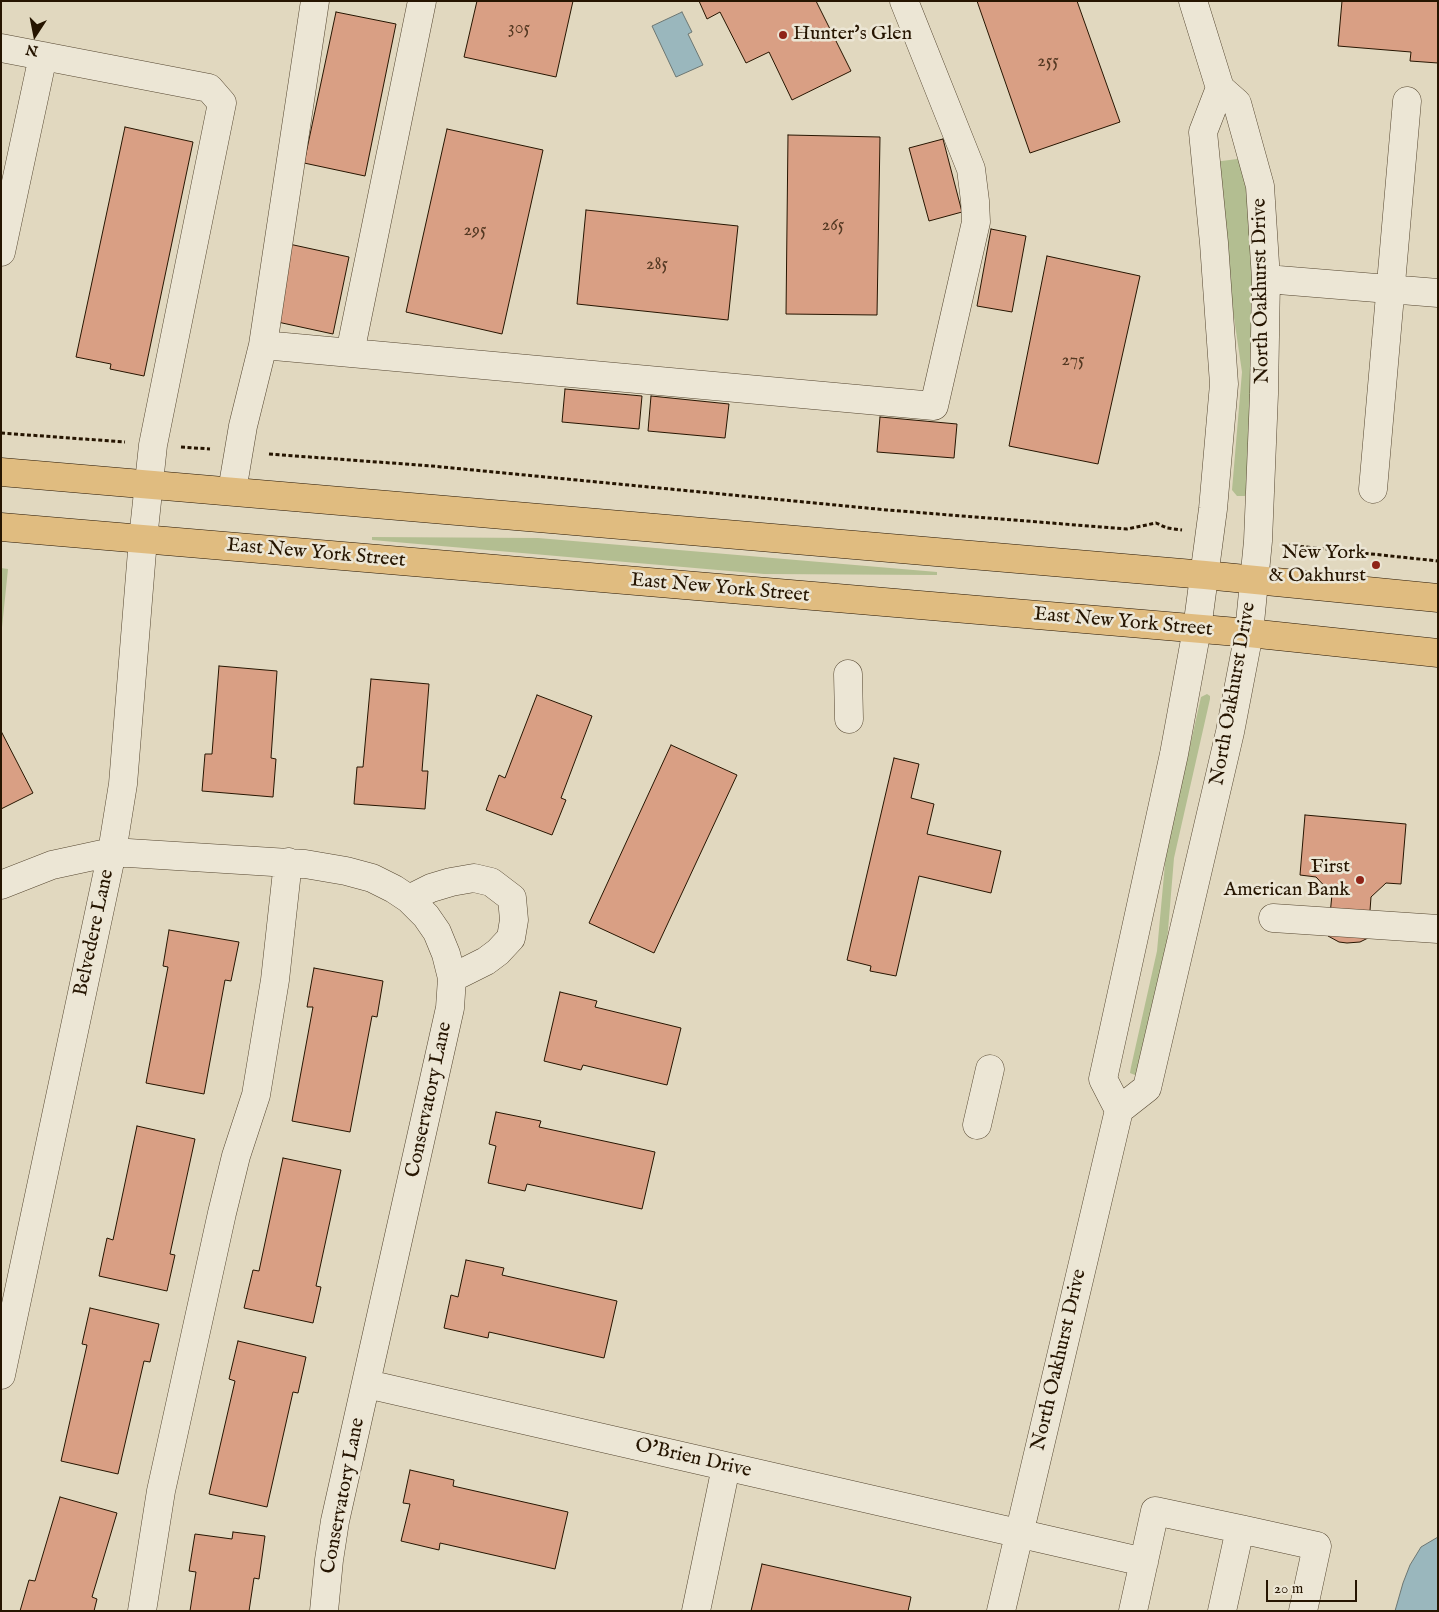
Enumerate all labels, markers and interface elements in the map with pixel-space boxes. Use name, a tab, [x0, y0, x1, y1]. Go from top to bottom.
north arrow	[10, 10, 60, 60]
house number: 305	[508, 18, 530, 40]
place label: Hunter's Glen	[793, 23, 912, 47]
marker: Hunter's Glen	[777, 29, 789, 41]
text: N	[24, 40, 40, 60]
house number: 255	[1037, 51, 1059, 73]
street label: North Oakhurst Drive	[1248, 198, 1276, 384]
house number: 265	[822, 215, 844, 237]
house number: 295	[464, 220, 486, 242]
house number: 285	[646, 254, 668, 276]
house number: 275	[1061, 350, 1085, 372]
street label: East New York Street	[226, 534, 406, 574]
place label: New York & Oakhurst	[1269, 542, 1366, 589]
marker: New York & Oakhurst	[1370, 559, 1382, 571]
street label: East New York Street	[630, 569, 810, 609]
street label: North Oakhurst Drive	[1206, 600, 1262, 788]
street label: East New York Street	[1033, 603, 1213, 643]
place label: First American Bank	[1224, 856, 1350, 903]
street label: Belvedere Lane	[70, 867, 120, 999]
marker: First American Bank	[1354, 874, 1366, 886]
street label: Conservatory Lane	[402, 1020, 458, 1180]
street label: North Oakhurst Drive	[1027, 1267, 1093, 1453]
street label: Conservatory Lane	[317, 1416, 371, 1576]
street label: O'Brien Drive	[632, 1434, 754, 1484]
scale bar	[1269, 1570, 1360, 1602]
text: 20 m	[1274, 1579, 1303, 1598]

